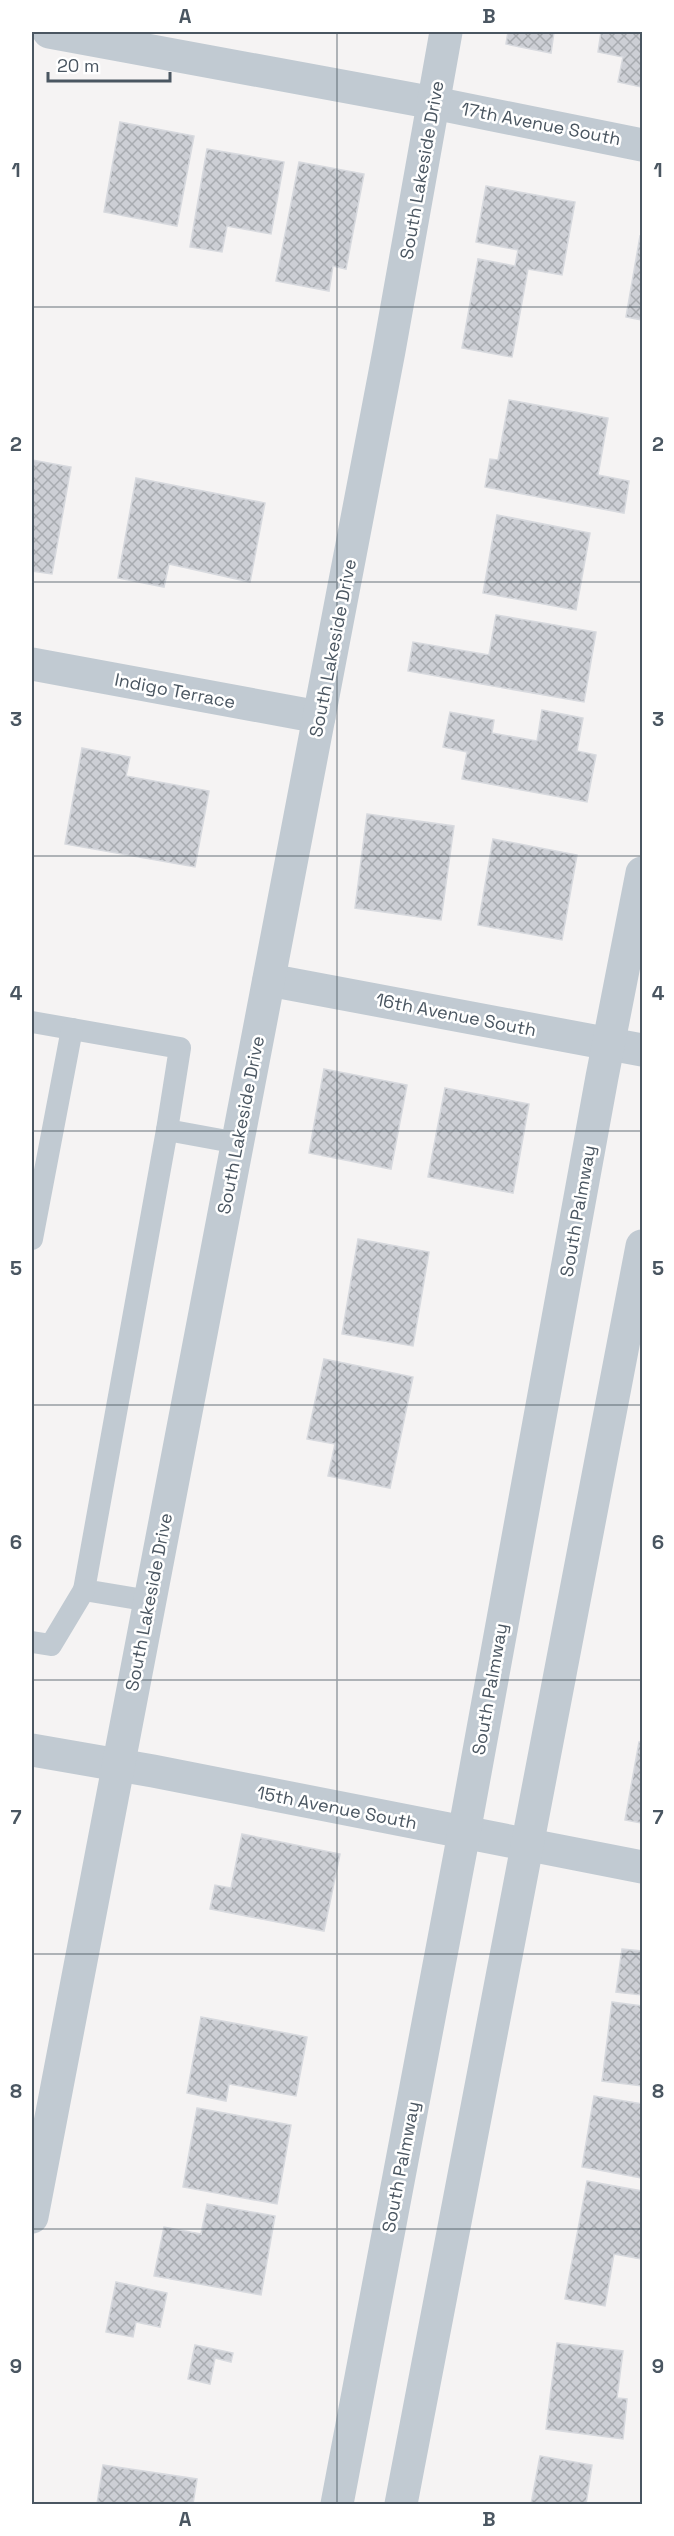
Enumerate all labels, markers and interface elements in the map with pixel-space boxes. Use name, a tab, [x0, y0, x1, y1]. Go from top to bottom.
text: A	[179, 3, 192, 29]
text: B	[482, 3, 496, 29]
scale bar	[48, 45, 170, 83]
text: 20 m	[57, 54, 100, 77]
street label: South Lakeside Drive	[394, 79, 449, 261]
street label: 17th Avenue South	[459, 97, 623, 150]
text: 1	[11, 157, 21, 183]
text: 1	[653, 157, 663, 183]
text: 2	[10, 431, 22, 457]
text: 2	[652, 431, 664, 457]
street label: South Lakeside Drive	[304, 557, 361, 739]
street label: Indigo Terrace	[113, 668, 237, 713]
text: 3	[10, 706, 22, 732]
text: 3	[652, 706, 664, 732]
text: 4	[10, 980, 23, 1006]
text: 4	[652, 980, 665, 1006]
street label: 16th Avenue South	[374, 988, 538, 1041]
street label: South Lakeside Drive	[212, 1034, 269, 1216]
street label: South Palmway	[555, 1143, 600, 1279]
text: 5	[10, 1255, 22, 1281]
text: 5	[652, 1255, 664, 1281]
street label: South Lakeside Drive	[120, 1511, 177, 1693]
text: 6	[10, 1529, 22, 1555]
text: 6	[652, 1529, 664, 1555]
street label: South Palmway	[467, 1621, 512, 1757]
street label: 15th Avenue South	[255, 1781, 419, 1834]
text: 7	[10, 1804, 22, 1830]
text: 7	[652, 1804, 664, 1830]
text: 8	[10, 2078, 22, 2104]
text: 8	[652, 2078, 664, 2104]
street label: South Palmway	[377, 2099, 425, 2235]
text: 9	[10, 2353, 22, 2379]
text: 9	[652, 2353, 664, 2379]
text: A	[179, 2506, 192, 2532]
text: B	[482, 2506, 496, 2532]

